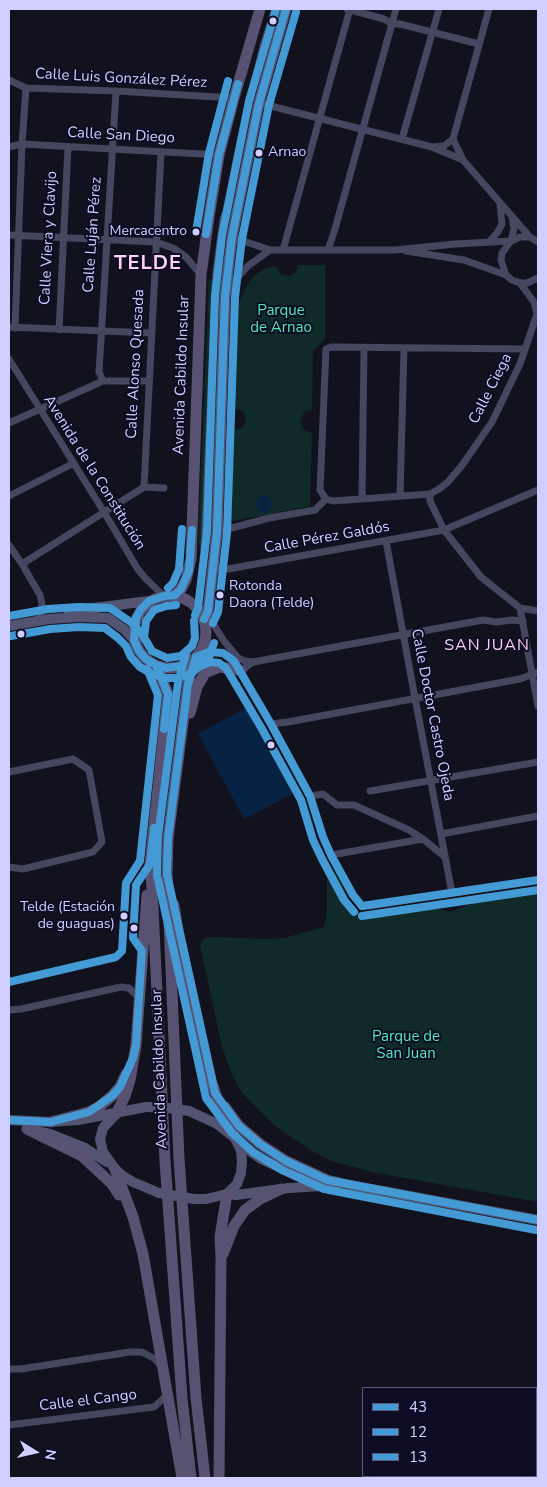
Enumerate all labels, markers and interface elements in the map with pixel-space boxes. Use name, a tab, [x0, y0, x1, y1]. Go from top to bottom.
unlabelled marker	[268, 16, 278, 26]
street label: Calle Luis González Pérez	[34, 66, 208, 92]
street label: Calle San Diego	[67, 124, 175, 148]
place label: Arnao	[268, 145, 306, 161]
marker: Arnao	[254, 148, 264, 158]
street label: Calle Viera y Clavijo	[36, 170, 62, 306]
street label: Calle Luján Pérez	[80, 177, 106, 293]
place label: Mercacentro	[109, 224, 187, 240]
marker: Mercacentro	[191, 227, 201, 237]
district label: TELDE	[113, 252, 183, 276]
street label: Calle Alonso Quesada	[123, 289, 149, 439]
street label: Avenida Cabildo Insular	[170, 295, 194, 455]
park label: Parque de Arnao	[250, 302, 312, 337]
street label: Calle Ciega	[466, 351, 516, 427]
street label: Avenida de la Constitución	[39, 392, 149, 554]
street label: Calle Pérez Galdós	[263, 518, 391, 558]
place label: Rotonda Daora (Telde)	[229, 579, 314, 612]
marker: Rotonda Daora (Telde)	[215, 590, 225, 600]
street label: Calle Doctor Castro Ojeda	[406, 627, 458, 803]
unlabelled marker	[16, 629, 26, 639]
district label: SAN JUAN	[443, 636, 531, 656]
unlabelled marker	[266, 740, 276, 750]
place label: Telde (Estación de guaguas)	[20, 900, 115, 932]
marker: Telde (Estación de guaguas)	[119, 911, 129, 921]
unlabelled marker	[129, 923, 139, 933]
street label: Avenida Cabildo Insular	[148, 989, 172, 1149]
park label: Parque de San Juan	[372, 1028, 440, 1063]
street label: Calle el Cango	[38, 1386, 138, 1416]
legend	[362, 1387, 537, 1477]
text: 43	[409, 1397, 427, 1417]
text: 12	[409, 1422, 427, 1442]
north arrow	[10, 1427, 60, 1477]
text: 13	[409, 1447, 427, 1467]
text: N	[40, 1448, 61, 1461]

